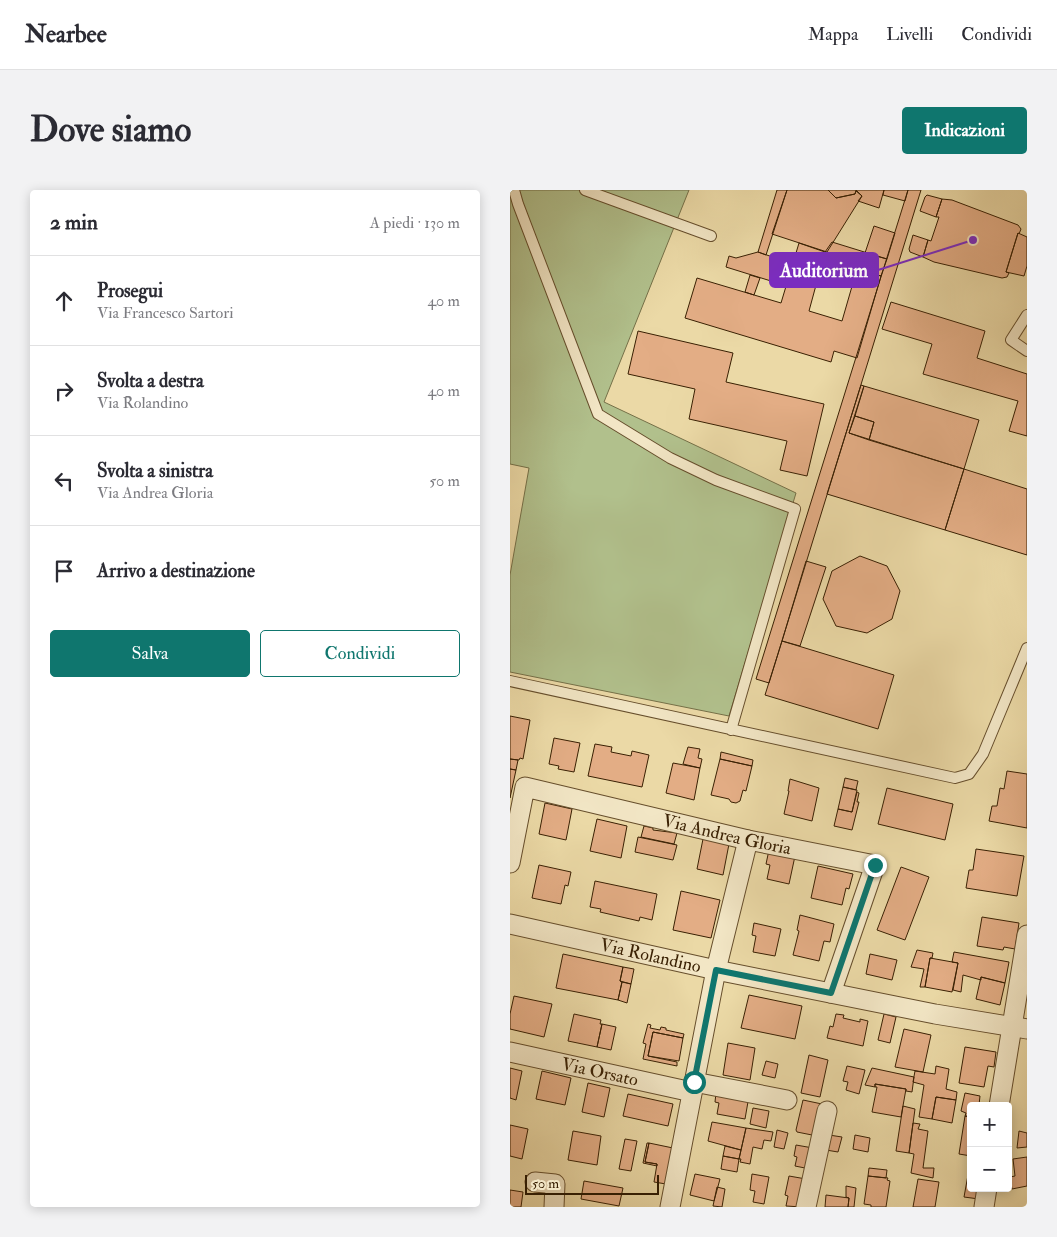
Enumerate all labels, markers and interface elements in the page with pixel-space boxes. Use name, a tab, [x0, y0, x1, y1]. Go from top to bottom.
text: Nearbee	[25, 19, 107, 50]
text: Mappa	[808, 23, 858, 46]
text: Livelli	[886, 23, 933, 46]
text: Condividi	[961, 23, 1032, 46]
button: Indicazioni	[902, 107, 1027, 154]
text: Dove siamo	[30, 108, 191, 152]
text: 2 min	[50, 209, 98, 236]
text: A piedi · 130 m	[370, 213, 460, 233]
callout: Auditorium	[770, 253, 878, 287]
text: Auditorium	[779, 259, 868, 283]
text: Prosegui	[97, 279, 163, 303]
icon: ahead	[50, 287, 78, 315]
text: 40 m	[427, 291, 460, 311]
text: Via Francesco Sartori	[97, 303, 233, 323]
text: Svolta a destra	[97, 369, 204, 393]
icon: right	[50, 377, 78, 405]
text: 40 m	[427, 381, 460, 401]
text: Via Rolandino	[97, 393, 188, 413]
text: Svolta a sinistra	[97, 459, 213, 483]
icon: left	[50, 467, 78, 495]
text: 50 m	[429, 471, 460, 491]
text: Via Andrea Gloria	[97, 483, 213, 503]
icon: arrive	[50, 557, 78, 585]
text: Arrivo a destinazione	[97, 559, 255, 583]
button: Salva	[50, 630, 250, 677]
button: Condividi	[260, 630, 460, 677]
street label: Via Andrea Gloria	[661, 809, 794, 860]
route end	[864, 854, 887, 877]
street label: Via Rolandino	[598, 933, 704, 978]
street label: Via Orsato	[559, 1052, 641, 1091]
route start	[683, 1071, 706, 1094]
map controls	[967, 1102, 1012, 1192]
button: +	[967, 1102, 1012, 1147]
button: −	[967, 1147, 1012, 1192]
scale bar	[525, 1172, 659, 1195]
text: 50 m	[532, 1175, 559, 1192]

